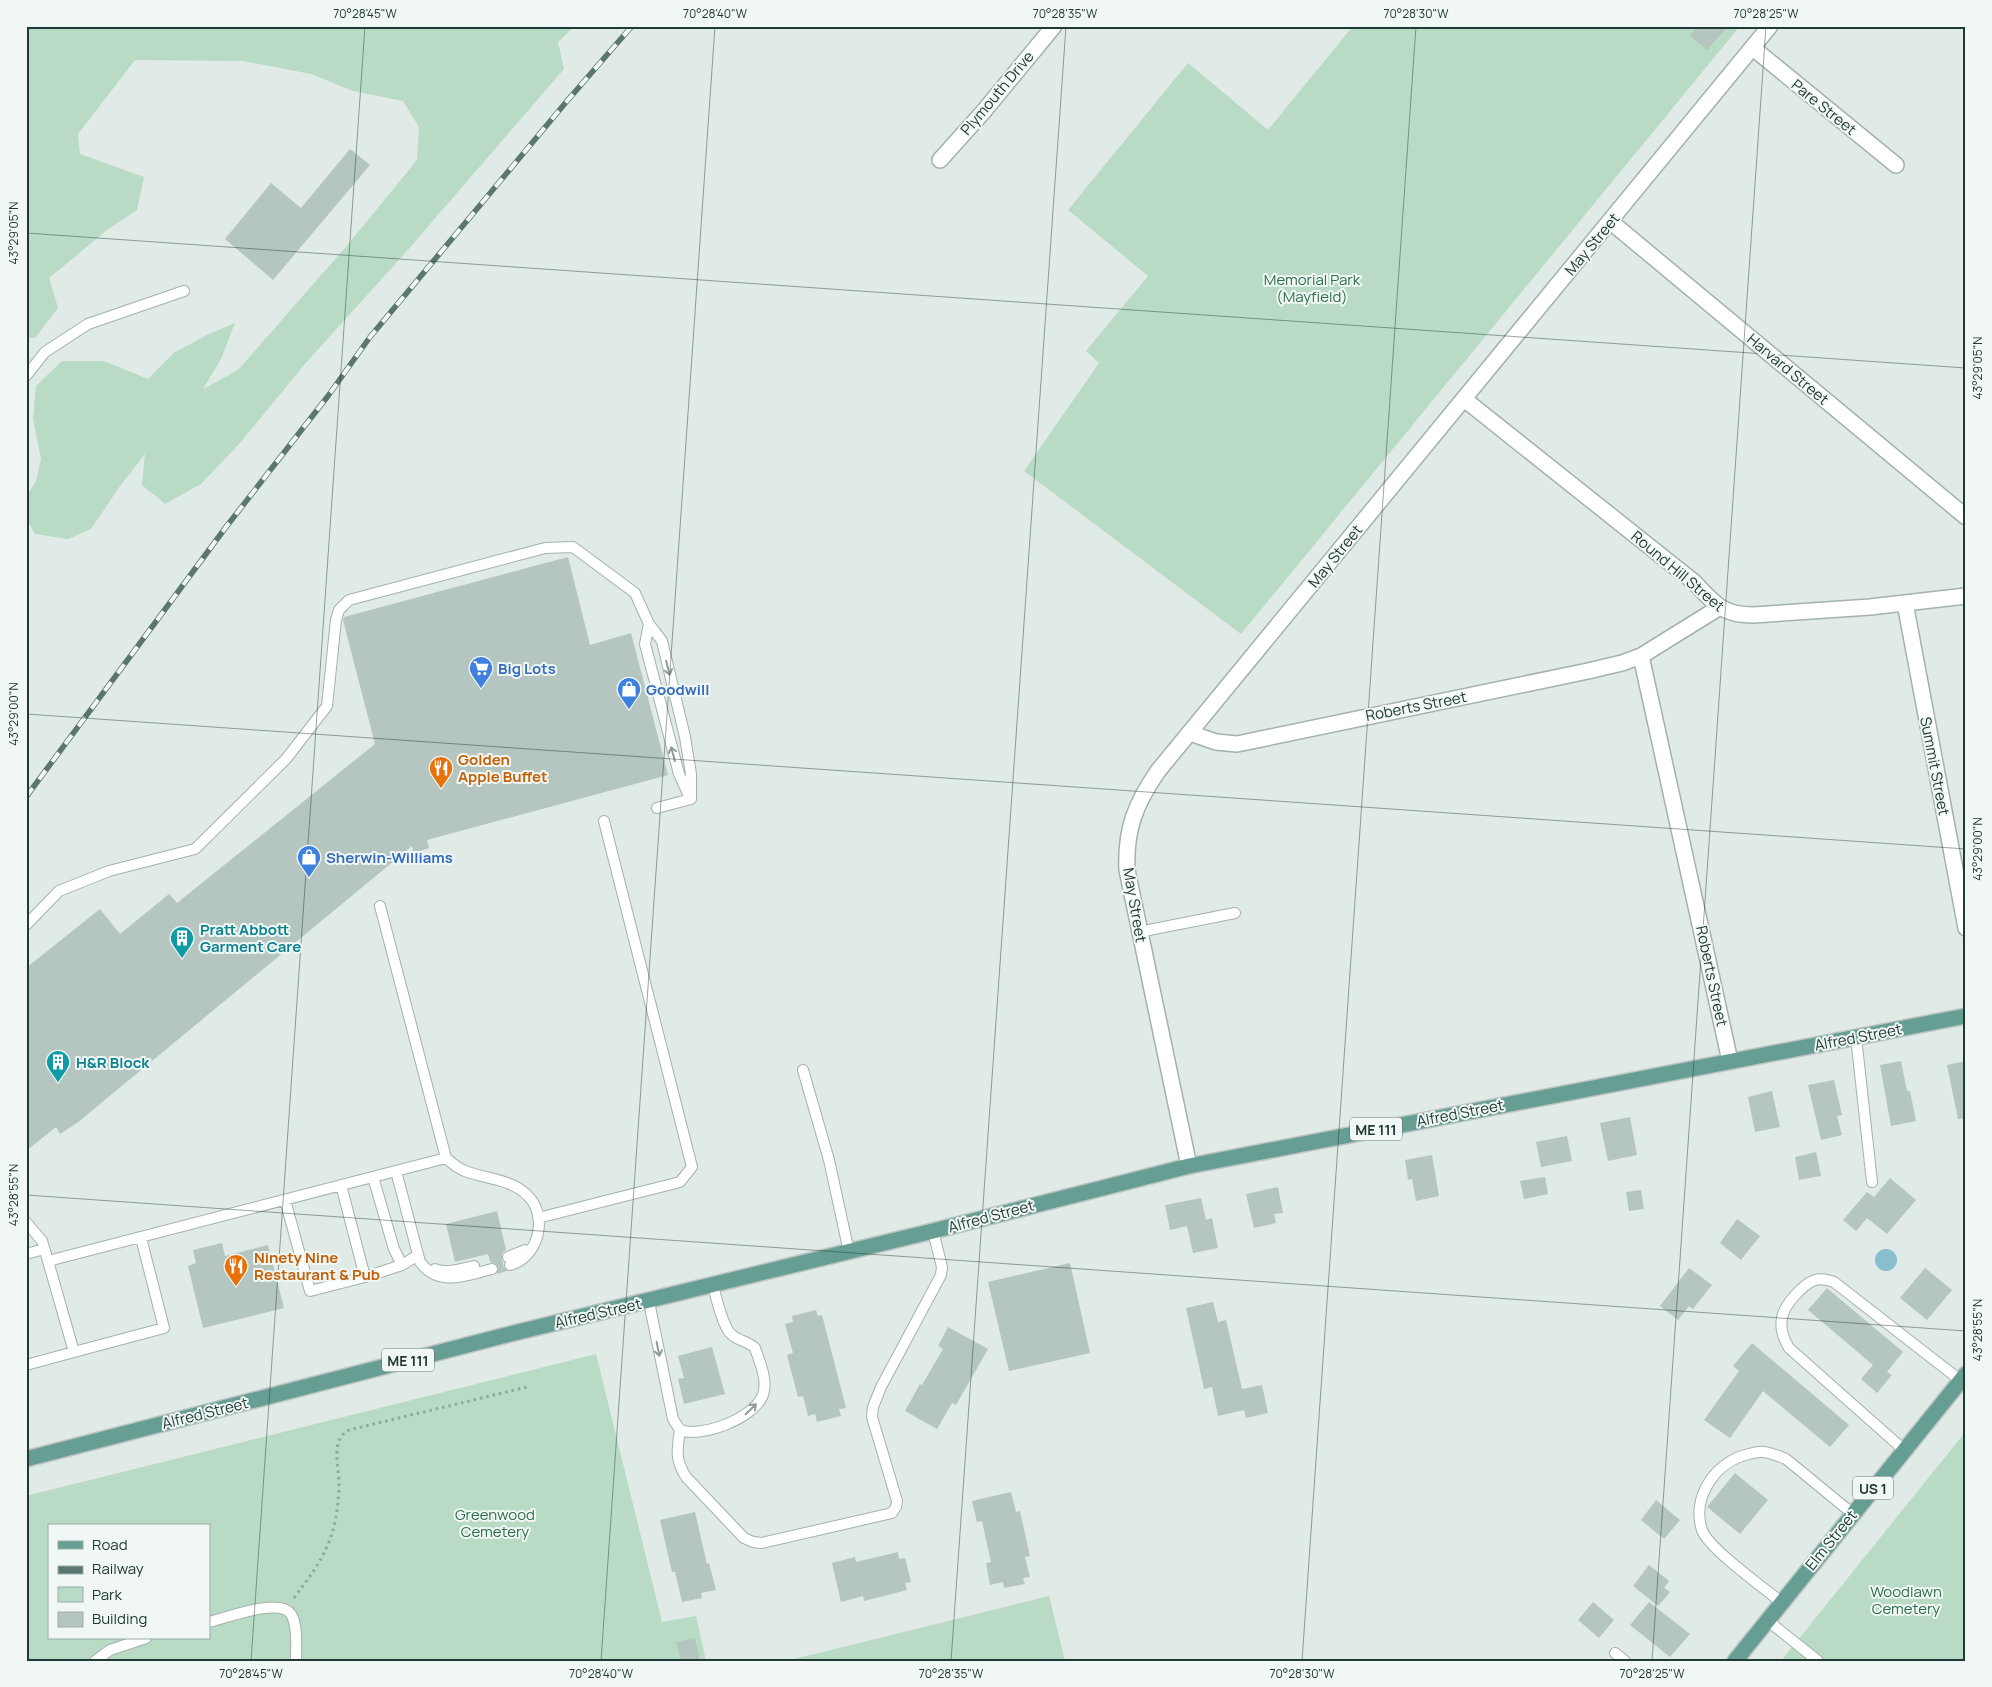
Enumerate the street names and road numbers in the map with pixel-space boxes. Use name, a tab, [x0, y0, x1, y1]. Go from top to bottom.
street label: Plymouth Drive	[956, 46, 1039, 140]
street label: Pare Street	[1787, 74, 1861, 140]
street label: May Street	[1560, 208, 1624, 280]
street label: Harvard Street	[1743, 329, 1833, 409]
street label: May Street	[1303, 520, 1367, 592]
street label: Round Hill Street	[1627, 526, 1729, 616]
street label: Roberts Street	[1364, 686, 1468, 726]
street label: Summit Street	[1915, 715, 1955, 817]
street label: May Street	[1118, 866, 1152, 944]
street label: Roberts Street	[1691, 924, 1733, 1028]
street label: Alfred Street	[1813, 1018, 1903, 1056]
street label: Alfred Street	[1415, 1094, 1505, 1132]
road number: ME 111	[1350, 1118, 1402, 1140]
street label: Alfred Street	[946, 1194, 1036, 1238]
street label: Alfred Street	[553, 1293, 643, 1333]
road number: ME 111	[382, 1348, 434, 1372]
street label: Alfred Street	[160, 1392, 250, 1434]
road number: US 1	[1853, 1476, 1893, 1500]
street label: Elm Street	[1800, 1505, 1862, 1575]

